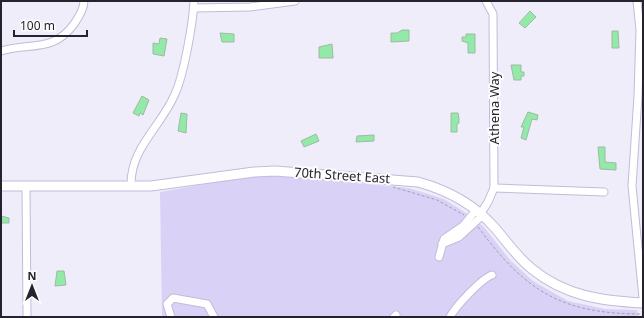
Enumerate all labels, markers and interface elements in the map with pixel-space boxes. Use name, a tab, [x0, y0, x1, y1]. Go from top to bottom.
scale bar	[14, 12, 87, 38]
text: 100 m	[20, 17, 55, 34]
street label: Athena Way	[485, 71, 503, 144]
street label: 70th Street East	[293, 163, 391, 187]
north arrow	[12, 266, 52, 306]
text: N	[28, 268, 36, 283]

